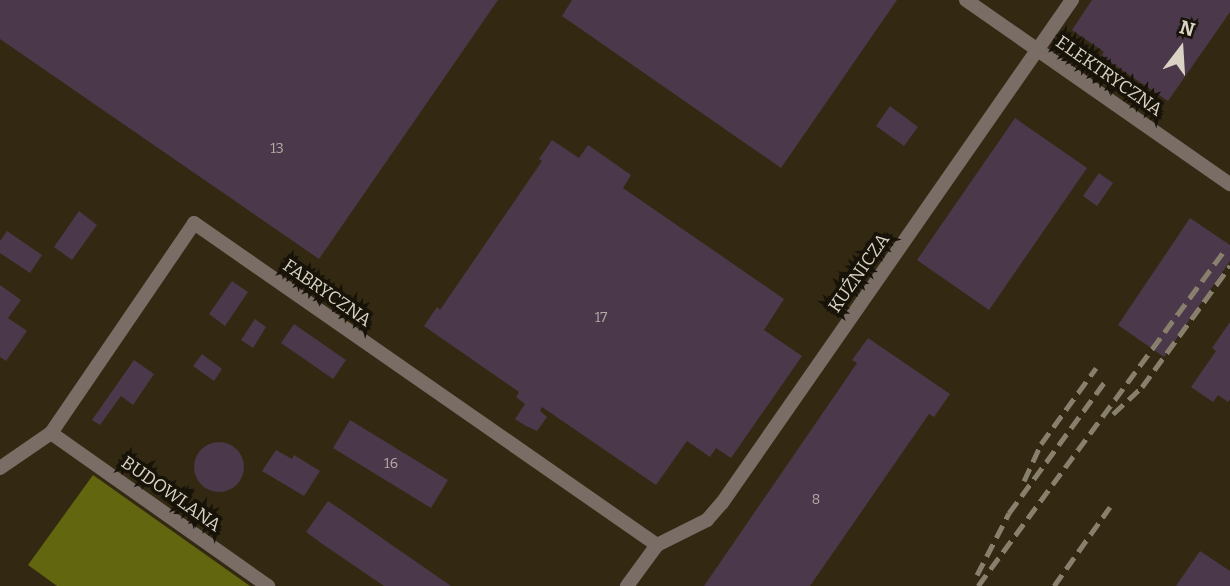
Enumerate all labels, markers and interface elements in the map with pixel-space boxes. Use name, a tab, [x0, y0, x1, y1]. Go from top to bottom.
north arrow	[1146, 14, 1216, 84]
text: N	[1177, 15, 1198, 42]
street label: ELEKTRYCZNA	[1052, 31, 1166, 121]
house number: 13	[270, 141, 284, 157]
street label: KUŹNICZA	[824, 229, 894, 317]
street label: FABRYCZNA	[279, 255, 375, 331]
house number: 17	[595, 310, 607, 326]
street label: BUDOWLANA	[117, 452, 225, 536]
house number: 16	[384, 456, 398, 472]
house number: 8	[812, 492, 820, 508]

